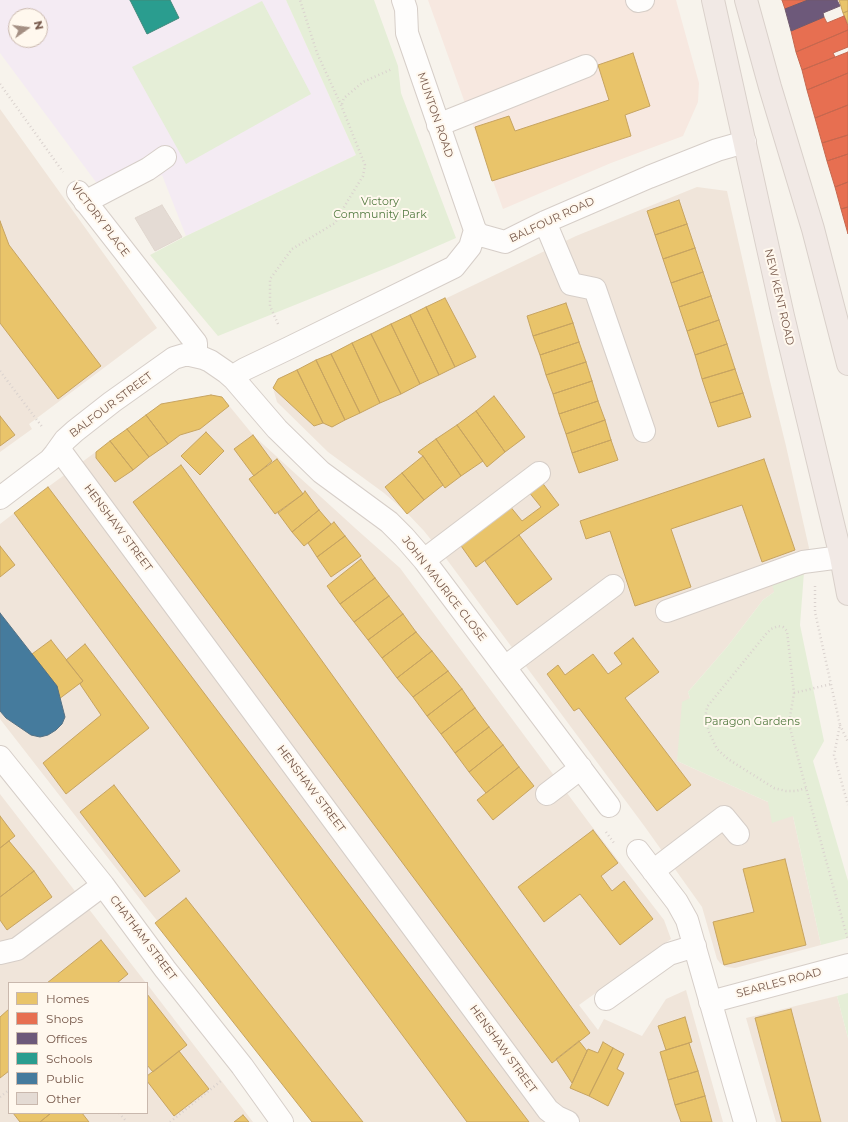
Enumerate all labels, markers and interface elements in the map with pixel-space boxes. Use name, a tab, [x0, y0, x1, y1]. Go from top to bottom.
north arrow	[8, 8, 48, 48]
text: N	[31, 19, 47, 31]
street label: MUNTON ROAD	[414, 71, 456, 159]
street label: VICTORY PLACE	[68, 181, 132, 259]
park label: Victory Community Park	[333, 195, 427, 221]
street label: BALFOUR ROAD	[507, 195, 597, 245]
street label: NEW KENT ROAD	[761, 247, 797, 347]
street label: BALFOUR STREET	[67, 370, 155, 440]
street label: HENSHAW STREET	[81, 482, 155, 574]
street label: JOHN MAURICE CLOSE	[399, 534, 489, 644]
park label: Paragon Gardens	[704, 715, 800, 729]
street label: HENSHAW STREET	[274, 743, 348, 835]
street label: CHATHAM STREET	[107, 893, 179, 983]
street label: SEARLES ROAD	[735, 965, 823, 1001]
legend	[8, 982, 148, 1114]
text: Homes	[46, 991, 89, 1006]
street label: HENSHAW STREET	[467, 1002, 539, 1096]
text: Shops	[46, 1011, 83, 1026]
text: Offices	[46, 1031, 87, 1046]
text: Schools	[46, 1051, 92, 1066]
text: Public	[46, 1071, 84, 1086]
text: Other	[46, 1091, 81, 1106]

